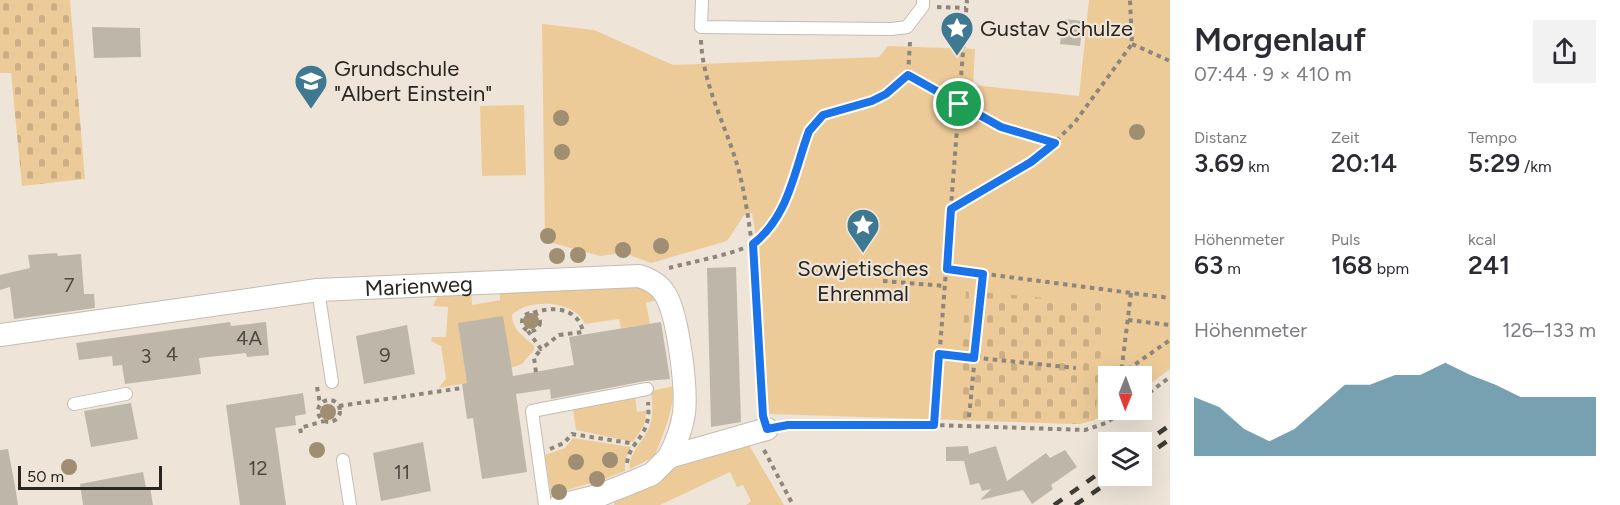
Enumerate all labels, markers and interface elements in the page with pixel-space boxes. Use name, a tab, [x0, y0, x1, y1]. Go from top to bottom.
place icon: Gustav Schulze	[939, 10, 975, 57]
place label: Gustav Schulze	[980, 15, 1133, 42]
text: Morgenlauf	[1194, 20, 1366, 59]
button: share	[1533, 20, 1596, 83]
place label: Grundschule "Albert Einstein"	[334, 55, 492, 107]
text: 07:44 · 9 × 410 m	[1194, 62, 1352, 86]
school or university icon: Grundschule "Albert Einstein"	[293, 63, 329, 110]
pin	[933, 78, 984, 129]
icon: arrive	[942, 87, 975, 120]
text: Distanz	[1194, 128, 1247, 147]
text: Zeit	[1331, 128, 1360, 147]
text: Tempo	[1468, 128, 1517, 147]
text: 3.69	[1194, 147, 1244, 179]
text: 20:14	[1331, 147, 1397, 179]
text: 5:29	[1468, 147, 1520, 179]
text: km	[1244, 157, 1270, 176]
text: /km	[1520, 157, 1552, 176]
place icon: Sowjetisches Ehrenmal	[845, 207, 881, 254]
text: Höhenmeter	[1194, 230, 1284, 249]
text: Puls	[1331, 230, 1360, 249]
text: kcal	[1468, 230, 1496, 249]
text: 63	[1194, 249, 1223, 281]
text: 168	[1331, 249, 1373, 281]
text: 241	[1468, 249, 1510, 281]
place label: Sowjetisches Ehrenmal	[797, 255, 929, 307]
text: m	[1223, 259, 1241, 278]
text: bpm	[1373, 259, 1409, 278]
street label: Marienweg	[364, 270, 474, 302]
house number: 7	[64, 273, 75, 297]
text: Höhenmeter	[1194, 318, 1307, 342]
text: 126–133 m	[1502, 318, 1596, 342]
house number: 4A	[236, 326, 262, 350]
house number: 4	[166, 342, 178, 366]
house number: 9	[379, 343, 391, 367]
house number: 3	[141, 344, 151, 368]
north arrow	[1098, 366, 1152, 420]
map controls	[1098, 366, 1152, 486]
button: layers	[1098, 432, 1152, 486]
house number: 12	[248, 456, 268, 480]
house number: 11	[394, 460, 410, 484]
scale bar	[18, 463, 162, 490]
text: 50 m	[27, 467, 64, 486]

